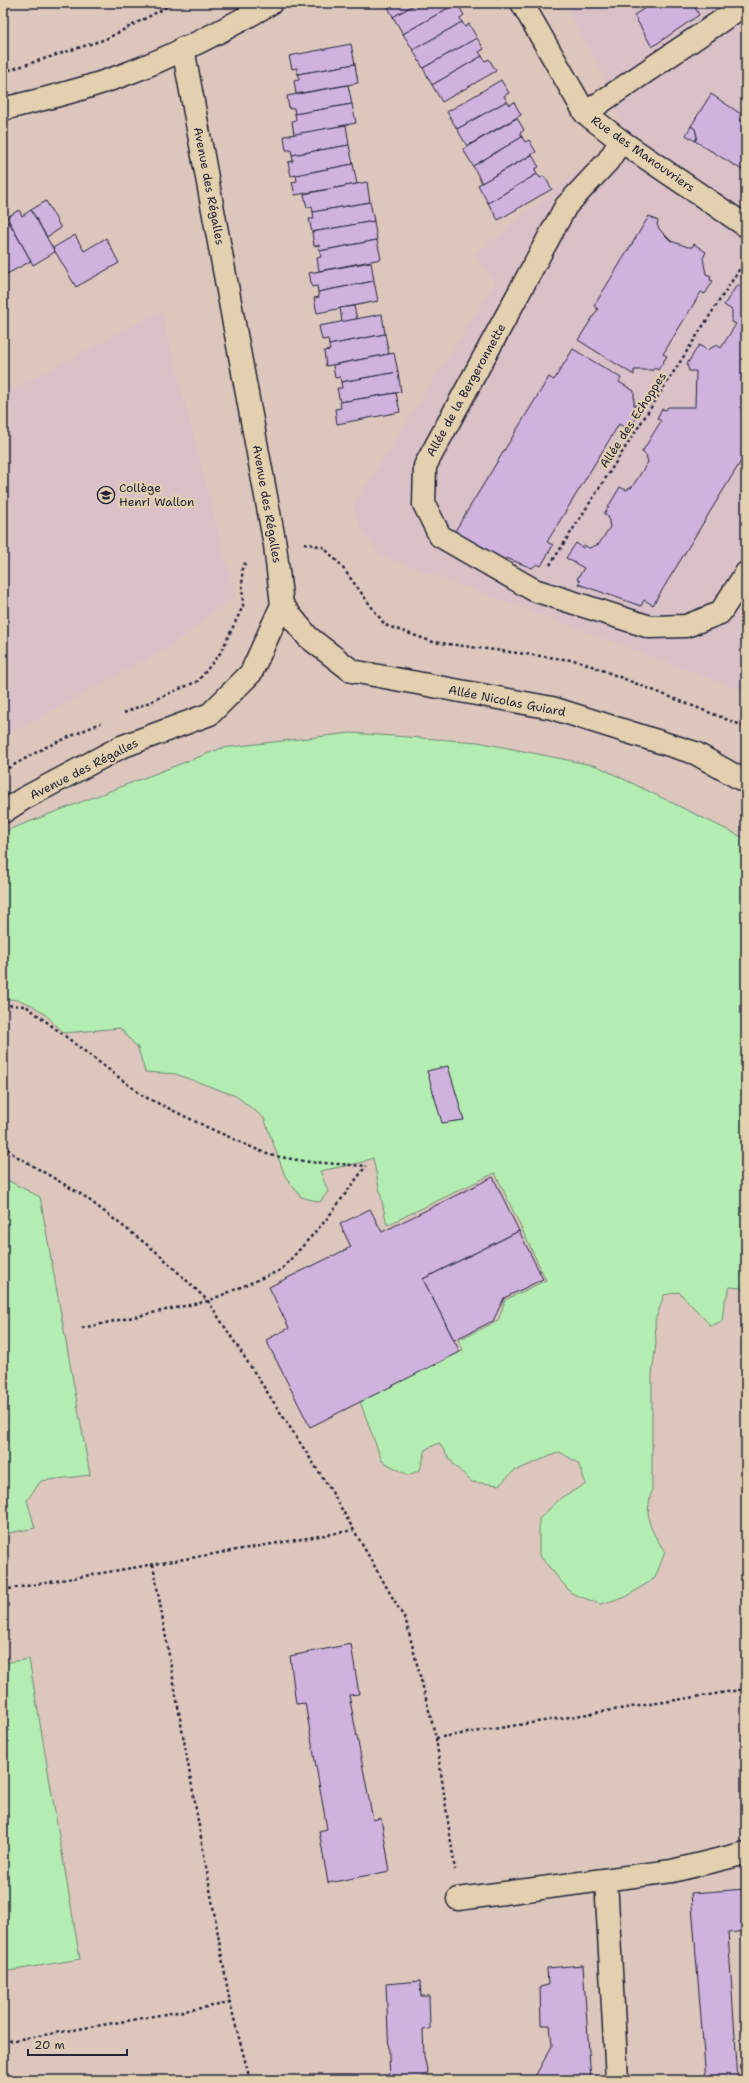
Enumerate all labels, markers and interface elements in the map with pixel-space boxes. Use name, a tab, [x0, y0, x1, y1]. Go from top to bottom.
street label: Rue des Manouvriers	[588, 112, 698, 196]
street label: Avenue des Régalles	[190, 126, 228, 246]
street label: Allée de la Bergeronnette	[423, 321, 509, 459]
street label: Allée des Echoppes	[596, 369, 670, 471]
street label: Avenue des Régalles	[249, 444, 285, 564]
place label: Collège Henri Wallon	[119, 480, 194, 510]
school or university icon: Collège Henri Wallon	[96, 485, 116, 505]
street label: Allée Nicolas Guiard	[447, 682, 567, 720]
street label: Avenue des Régalles	[27, 735, 141, 803]
scale bar	[28, 2031, 127, 2057]
text: 20 m	[34, 2037, 65, 2053]

